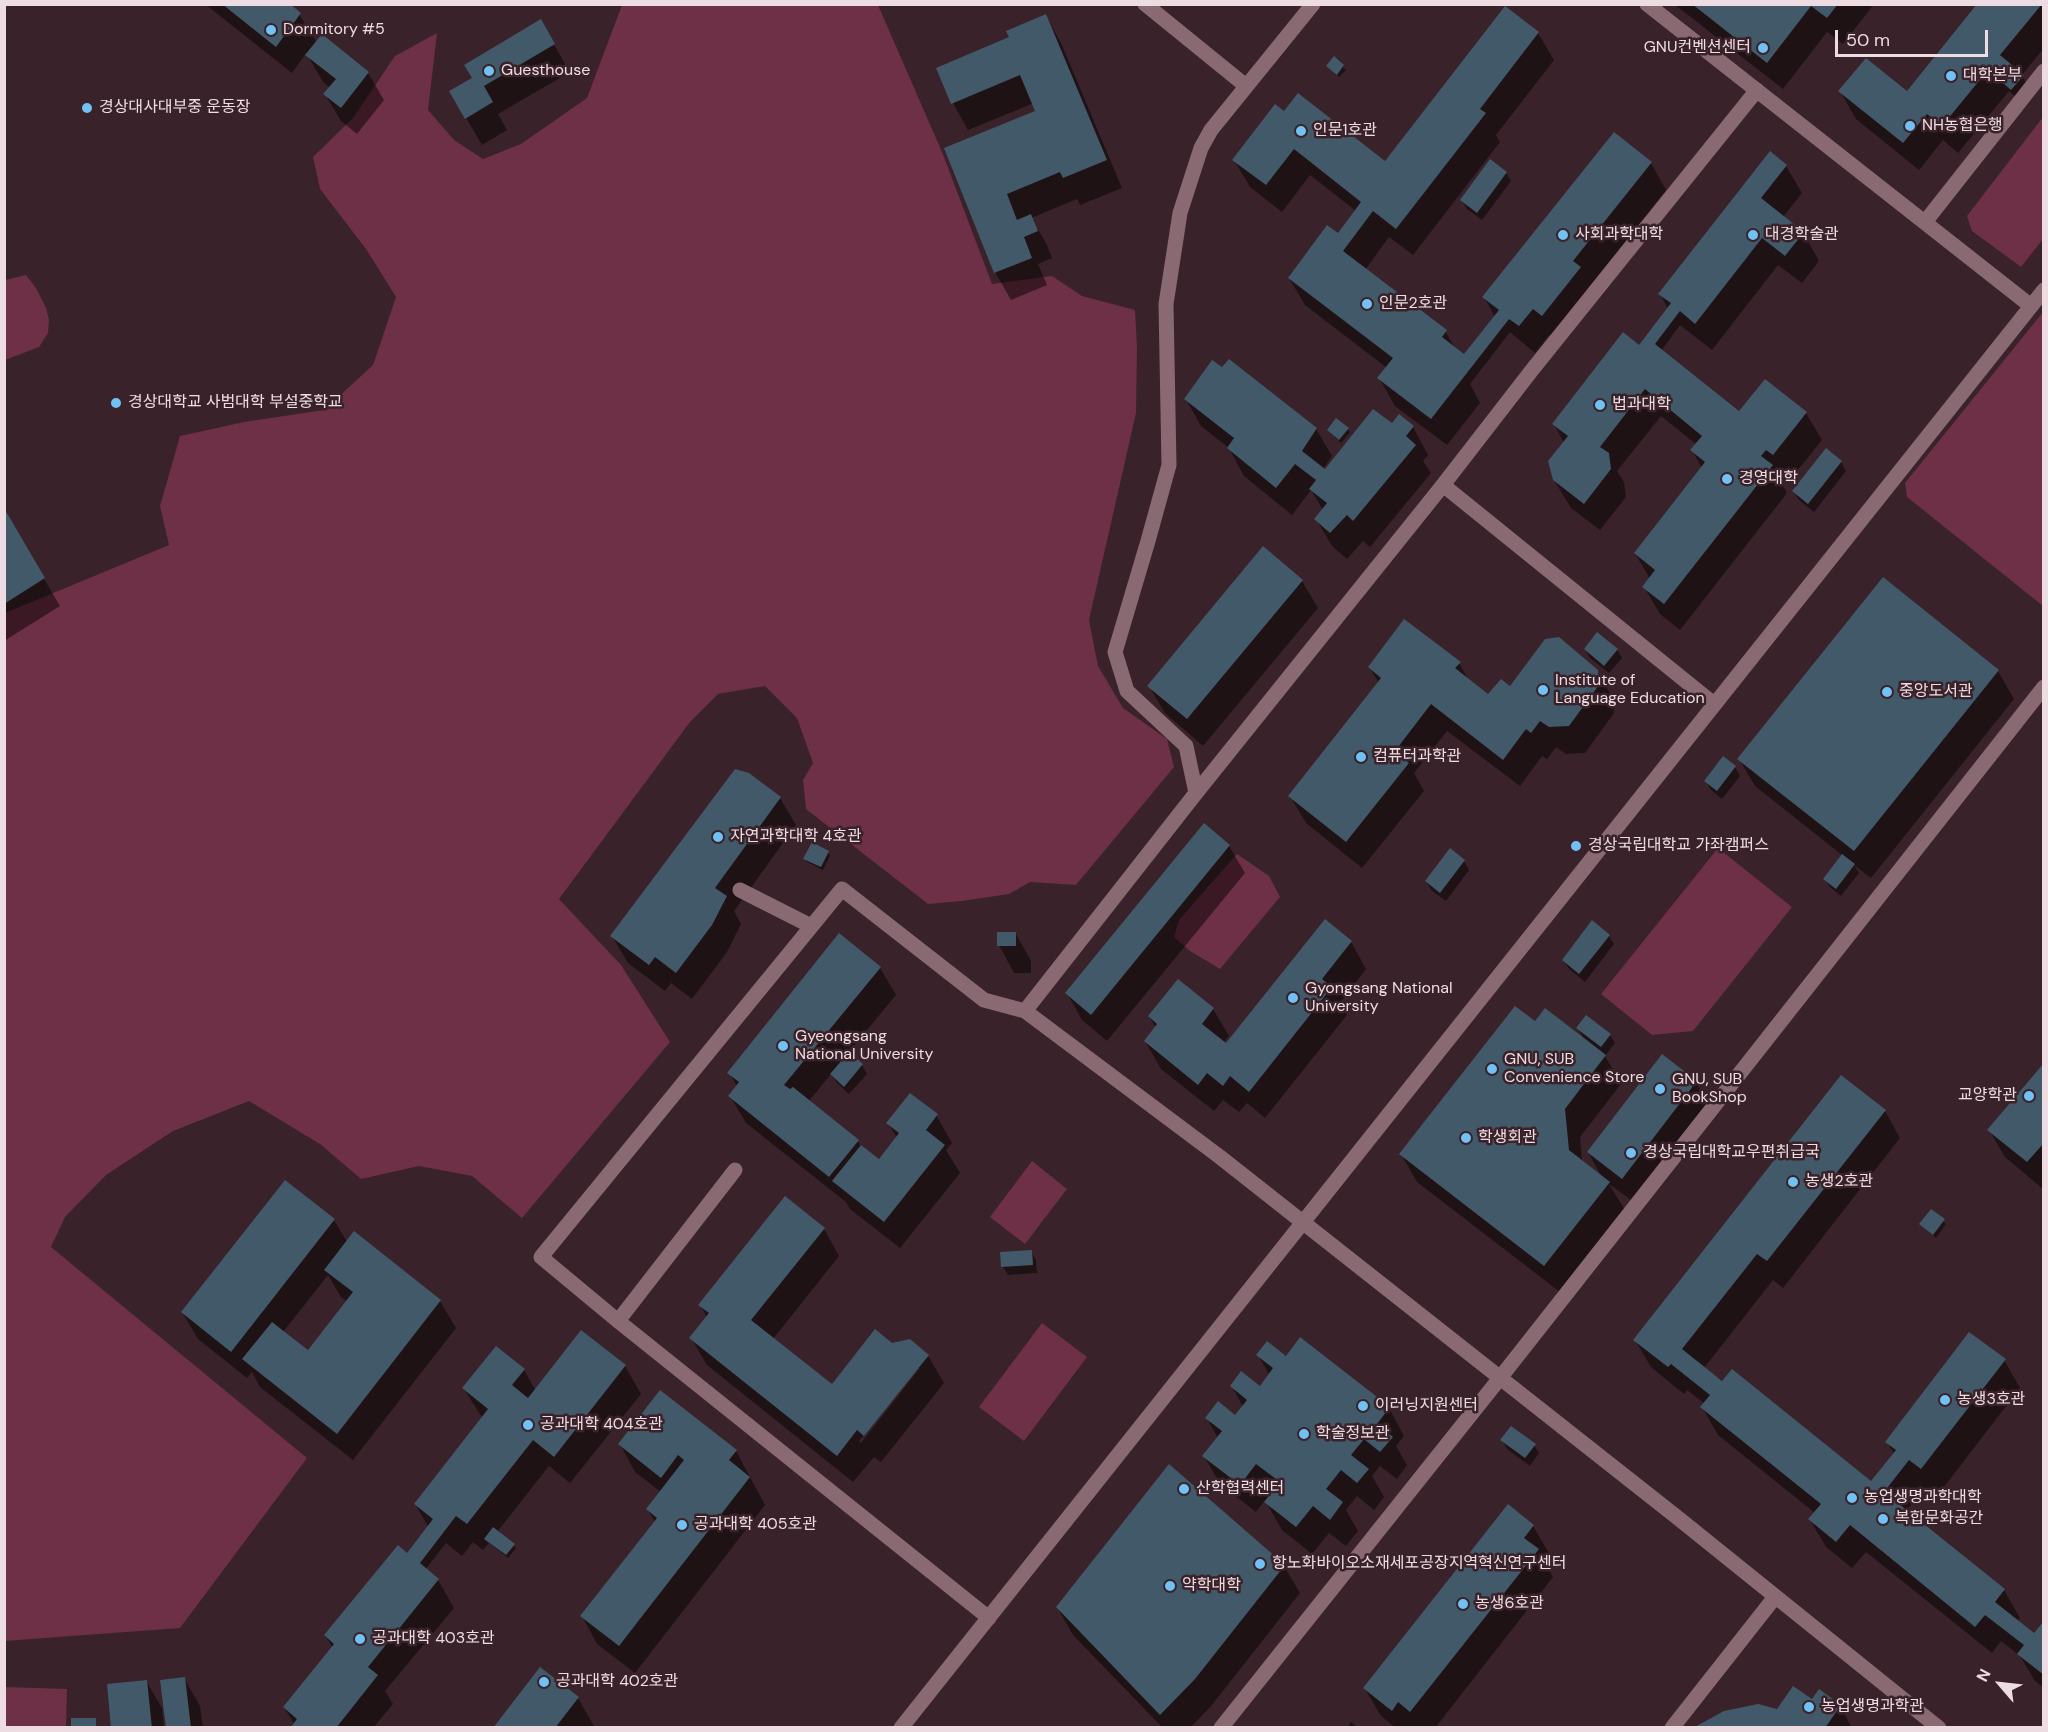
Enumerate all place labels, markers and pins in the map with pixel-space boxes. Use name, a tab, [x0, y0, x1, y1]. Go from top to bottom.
place label: Dormitory #5	[283, 20, 385, 40]
marker: Dormitory #5	[264, 23, 278, 37]
place label: GNU컨벤션센터	[1644, 38, 1751, 58]
marker: GNU컨벤션센터	[1756, 41, 1770, 55]
place label: Guesthouse	[501, 61, 590, 81]
marker: Guesthouse	[482, 64, 496, 78]
place label: 대학본부	[1963, 66, 2022, 86]
marker: 대학본부	[1944, 69, 1958, 83]
place label: 경상대사대부중 운동장	[99, 98, 250, 118]
marker: 경상대사대부중 운동장	[80, 101, 94, 115]
place label: NH농협은행	[1922, 116, 2003, 136]
marker: NH농협은행	[1903, 119, 1917, 133]
place label: 인문1호관	[1313, 121, 1377, 141]
marker: 인문1호관	[1294, 124, 1308, 138]
place label: 사회과학대학	[1575, 225, 1663, 245]
place label: 대경학술관	[1765, 225, 1839, 245]
marker: 사회과학대학	[1556, 228, 1570, 242]
marker: 대경학술관	[1746, 228, 1760, 242]
place label: 인문2호관	[1379, 294, 1447, 314]
marker: 인문2호관	[1360, 297, 1374, 311]
place label: 경상대학교 사범대학 부설중학교	[128, 393, 343, 413]
place label: 법과대학	[1612, 395, 1671, 415]
marker: 경상대학교 사범대학 부설중학교	[109, 396, 123, 410]
marker: 법과대학	[1593, 398, 1607, 412]
place label: 경영대학	[1739, 469, 1798, 489]
marker: 경영대학	[1720, 472, 1734, 486]
place label: Institute of Language Education	[1555, 671, 1705, 709]
place label: 중앙도서관	[1899, 682, 1973, 702]
marker: Institute of Language Education	[1536, 683, 1550, 697]
marker: 중앙도서관	[1880, 685, 1894, 699]
place label: 컴퓨터과학관	[1373, 747, 1461, 767]
marker: 컴퓨터과학관	[1354, 750, 1368, 764]
place label: 자연과학대학 4호관	[730, 827, 862, 847]
marker: 자연과학대학 4호관	[711, 830, 725, 844]
place label: 경상국립대학교 가좌캠퍼스	[1588, 836, 1769, 856]
marker: 경상국립대학교 가좌캠퍼스	[1569, 839, 1583, 853]
place label: Gyongsang National University	[1305, 979, 1453, 1017]
marker: Gyongsang National University	[1286, 991, 1300, 1005]
place label: Gyeongsang National University	[795, 1027, 933, 1065]
marker: Gyeongsang National University	[776, 1039, 790, 1053]
place label: GNU, SUB Convenience Store	[1504, 1050, 1644, 1088]
marker: GNU, SUB Convenience Store	[1485, 1062, 1499, 1076]
place label: GNU, SUB BookShop	[1672, 1070, 1747, 1108]
marker: GNU, SUB BookShop	[1653, 1082, 1667, 1096]
place label: 교양학관	[1958, 1086, 2017, 1106]
marker: 교양학관	[2022, 1089, 2036, 1103]
place label: 학생회관	[1478, 1128, 1537, 1148]
marker: 학생회관	[1459, 1131, 1473, 1145]
place label: 경상국립대학교우편취급국	[1643, 1143, 1820, 1163]
marker: 경상국립대학교우편취급국	[1624, 1146, 1638, 1160]
place label: 농생2호관	[1805, 1172, 1873, 1192]
marker: 농생2호관	[1786, 1175, 1800, 1189]
place label: 농생3호관	[1957, 1390, 2025, 1410]
marker: 농생3호관	[1938, 1393, 1952, 1407]
place label: 이러닝지원센터	[1375, 1396, 1478, 1416]
marker: 이러닝지원센터	[1356, 1399, 1370, 1413]
place label: 공과대학 404호관	[540, 1415, 663, 1435]
marker: 공과대학 404호관	[521, 1418, 535, 1432]
place label: 학술정보관	[1316, 1424, 1390, 1444]
marker: 학술정보관	[1297, 1427, 1311, 1441]
place label: 산학협력센터	[1196, 1479, 1284, 1499]
marker: 산학협력센터	[1177, 1482, 1191, 1496]
place label: 농업생명과학대학	[1864, 1488, 1982, 1508]
marker: 농업생명과학대학	[1845, 1491, 1859, 1505]
place label: 복합문화공간	[1895, 1509, 1983, 1529]
marker: 복합문화공간	[1876, 1512, 1890, 1526]
place label: 공과대학 405호관	[694, 1515, 817, 1535]
marker: 공과대학 405호관	[675, 1518, 689, 1532]
place label: 항노화바이오소재세포공장지역혁신연구센터	[1272, 1554, 1566, 1574]
marker: 항노화바이오소재세포공장지역혁신연구센터	[1253, 1557, 1267, 1571]
place label: 약학대학	[1182, 1576, 1241, 1596]
marker: 약학대학	[1163, 1579, 1177, 1593]
place label: 농생6호관	[1475, 1594, 1544, 1614]
marker: 농생6호관	[1456, 1597, 1470, 1611]
place label: 공과대학 403호관	[372, 1629, 495, 1649]
marker: 공과대학 403호관	[353, 1632, 367, 1646]
place label: 공과대학 402호관	[556, 1672, 678, 1692]
marker: 공과대학 402호관	[537, 1675, 551, 1689]
place label: 농업생명과학관	[1821, 1697, 1924, 1717]
marker: 농업생명과학관	[1802, 1700, 1816, 1714]

